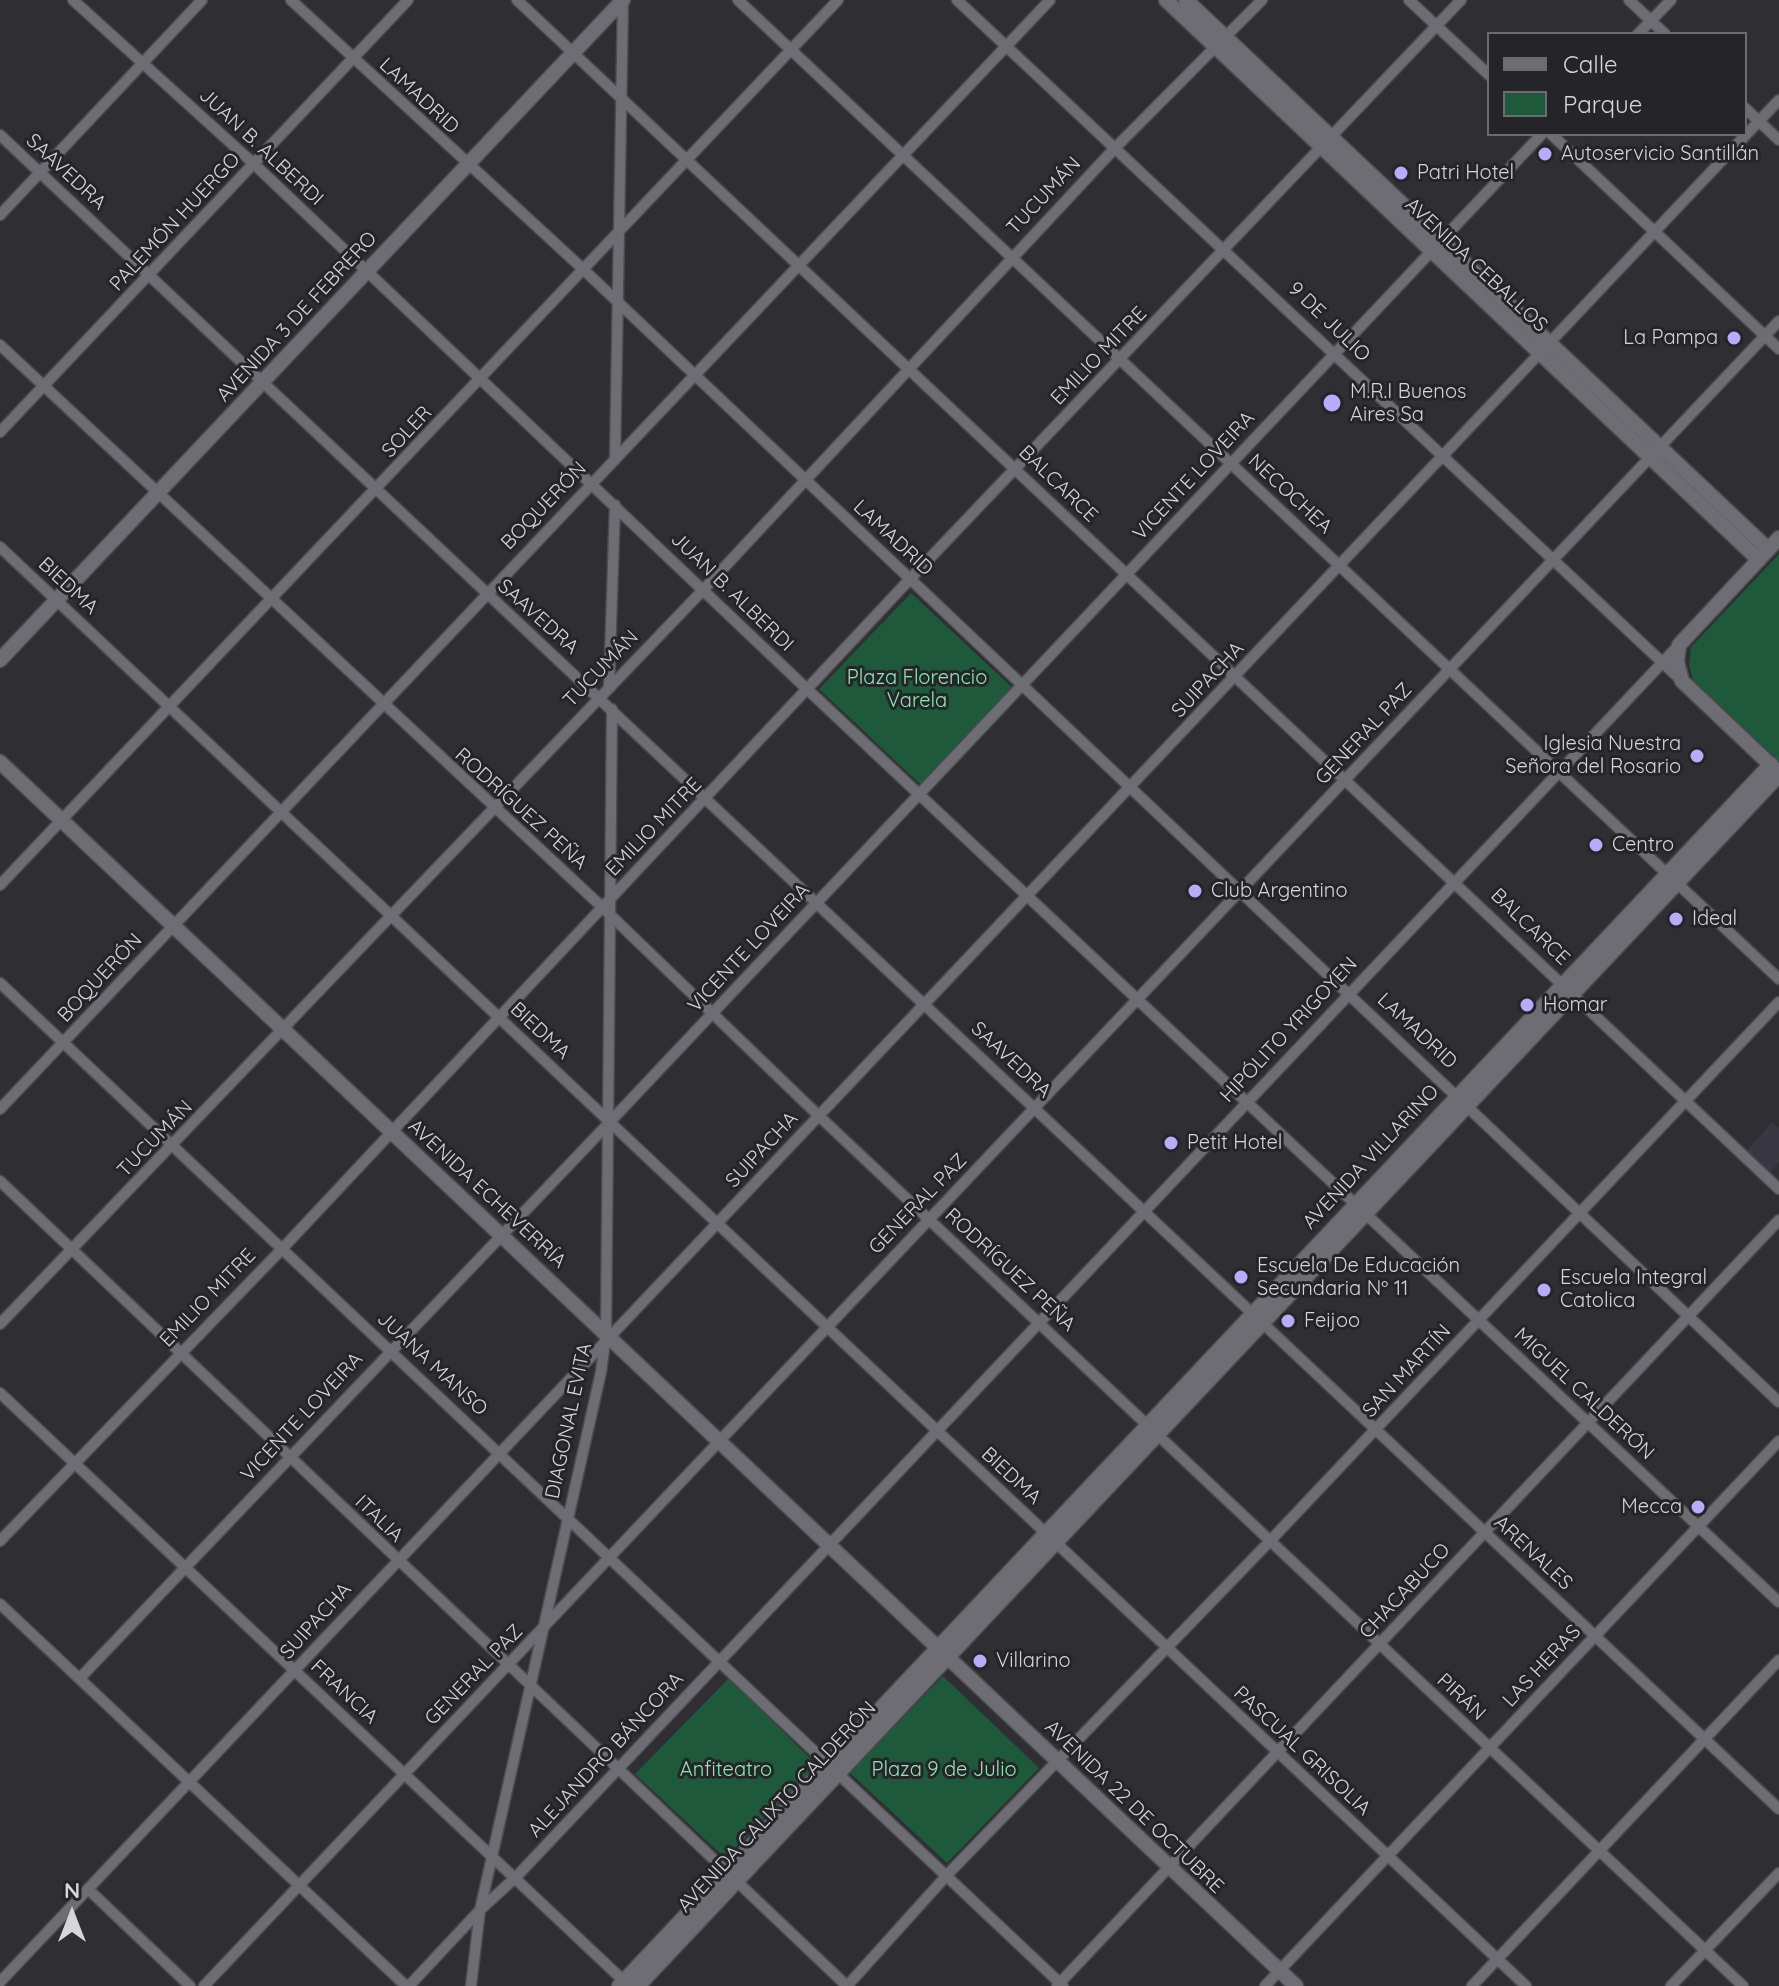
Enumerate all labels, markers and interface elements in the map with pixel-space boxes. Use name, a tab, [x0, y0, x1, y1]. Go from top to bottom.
legend	[1487, 32, 1747, 136]
text: Calle	[1563, 49, 1618, 79]
street label: LAMADRID	[374, 53, 464, 139]
street label: JUAN B. ALBERDI	[194, 83, 328, 211]
text: Parque	[1563, 89, 1642, 119]
street label: SAAVEDRA	[21, 129, 111, 215]
place label: Autoservicio Santillán	[1561, 142, 1759, 166]
marker: Autoservicio Santillán	[1536, 145, 1554, 163]
street label: PALEMÓN HUERGO	[105, 148, 245, 296]
street label: TUCUMÁN	[1002, 152, 1086, 240]
place label: Patri Hotel	[1417, 161, 1514, 185]
marker: Patri Hotel	[1392, 164, 1410, 182]
street label: AVENIDA CEBALLOS	[1400, 193, 1552, 337]
street label: AVENIDA 3 DE FEBRERO	[212, 227, 382, 407]
street label: 9 DE JULIO	[1283, 277, 1375, 367]
street label: EMILIO MITRE	[1046, 302, 1152, 410]
place label: La Pampa	[1623, 326, 1718, 350]
marker: La Pampa	[1725, 329, 1743, 347]
place label: M.R.I Buenos Aires Sa	[1350, 380, 1466, 427]
marker: M.R.I Buenos Aires Sa	[1321, 392, 1343, 414]
street label: SOLER	[377, 401, 437, 463]
street label: VICENTE LOVEIRA	[1128, 406, 1260, 546]
street label: BALCARCE	[1014, 441, 1102, 527]
street label: NECOCHEA	[1243, 449, 1337, 539]
street label: BOQUERÓN	[496, 457, 592, 555]
street label: LAMADRID	[848, 495, 938, 581]
street label: JUAN B. ALBERDI	[666, 527, 798, 657]
street label: BIEDMA	[33, 552, 103, 620]
street label: SAAVEDRA	[493, 574, 583, 660]
street label: TUCUMÁN	[558, 626, 644, 712]
street label: SUIPACHA	[1167, 637, 1249, 723]
park label: Plaza Florencio Varela	[847, 666, 987, 713]
street label: GENERAL PAZ	[1311, 678, 1417, 790]
place label: Iglesia Nuestra Señora del Rosario	[1505, 732, 1681, 779]
street label: RODRÍGUEZ PEÑA	[450, 743, 592, 875]
marker: Iglesia Nuestra Señora del Rosario	[1688, 747, 1706, 765]
street label: EMILIO MITRE	[601, 773, 707, 881]
place label: Centro	[1612, 833, 1674, 857]
marker: Centro	[1587, 836, 1605, 854]
street label: VICENTE LOVEIRA	[683, 878, 815, 1018]
place label: Club Argentino	[1211, 879, 1347, 903]
marker: Club Argentino	[1186, 882, 1204, 900]
street label: BALCARCE	[1486, 884, 1574, 970]
place label: Ideal	[1692, 907, 1737, 931]
marker: Ideal	[1667, 910, 1685, 928]
street label: BOQUERÓN	[53, 929, 147, 1027]
street label: HIPÓLITO YRIGOYEN	[1215, 952, 1363, 1108]
street label: LAMADRID	[1372, 988, 1462, 1074]
place label: Homar	[1543, 993, 1608, 1017]
marker: Homar	[1518, 996, 1536, 1014]
street label: BIEDMA	[505, 997, 575, 1065]
street label: SAAVEDRA	[966, 1017, 1056, 1103]
street label: AVENIDA VILLARINO	[1298, 1080, 1444, 1234]
street label: TUCUMÁN	[112, 1096, 198, 1182]
street label: SUIPACHA	[721, 1107, 803, 1193]
street label: AVENIDA ECHEVERRÍA	[403, 1114, 571, 1274]
place label: Petit Hotel	[1187, 1131, 1282, 1155]
marker: Petit Hotel	[1162, 1134, 1180, 1152]
street label: GENERAL PAZ	[864, 1149, 972, 1259]
street label: RODRÍGUEZ PEÑA	[940, 1203, 1080, 1337]
street label: EMILIO MITRE	[155, 1244, 261, 1352]
place label: Escuela De Educación Secundaria Nº 11	[1257, 1254, 1460, 1301]
place label: Escuela Integral Catolica	[1560, 1266, 1707, 1313]
marker: Escuela De Educación Secundaria Nº 11	[1232, 1268, 1250, 1286]
marker: Escuela Integral Catolica	[1535, 1281, 1553, 1299]
street label: JUANA MANSO	[372, 1307, 492, 1421]
place label: Feijoo	[1304, 1309, 1360, 1333]
marker: Feijoo	[1279, 1312, 1297, 1330]
street label: SAN MARTÍN	[1358, 1320, 1456, 1422]
street label: MIGUEL CALDERÓN	[1509, 1323, 1659, 1465]
street label: DIAGONAL EVITA	[541, 1341, 597, 1501]
street label: VICENTE LOVEIRA	[236, 1347, 368, 1487]
street label: BIEDMA	[976, 1442, 1046, 1510]
street label: ITALIA	[350, 1490, 408, 1548]
place label: Mecca	[1621, 1495, 1682, 1519]
marker: Mecca	[1689, 1498, 1707, 1516]
street label: ARENALES	[1489, 1511, 1577, 1595]
street label: CHACABUCO	[1355, 1538, 1455, 1644]
street label: SUIPACHA	[275, 1578, 357, 1664]
street label: GENERAL PAZ	[420, 1620, 528, 1730]
street label: LAS HERAS	[1498, 1620, 1586, 1712]
place label: Villarino	[996, 1649, 1071, 1673]
marker: Villarino	[971, 1652, 989, 1670]
street label: FRANCIA	[305, 1655, 383, 1729]
street label: ALEJANDRO BÁNCORA	[523, 1667, 689, 1843]
street label: PIRÁN	[1432, 1669, 1490, 1725]
street label: PASCUAL GRISOLIA	[1228, 1681, 1376, 1821]
street label: AVENIDA CALIXTO CALDERÓN	[673, 1696, 881, 1918]
street label: AVENIDA 22 DE OCTUBRE	[1040, 1715, 1228, 1899]
park label: Anfiteatro	[680, 1758, 772, 1782]
park label: Plaza 9 de Julio	[871, 1758, 1017, 1782]
north arrow	[32, 1874, 112, 1954]
text: N	[64, 1876, 80, 1904]

